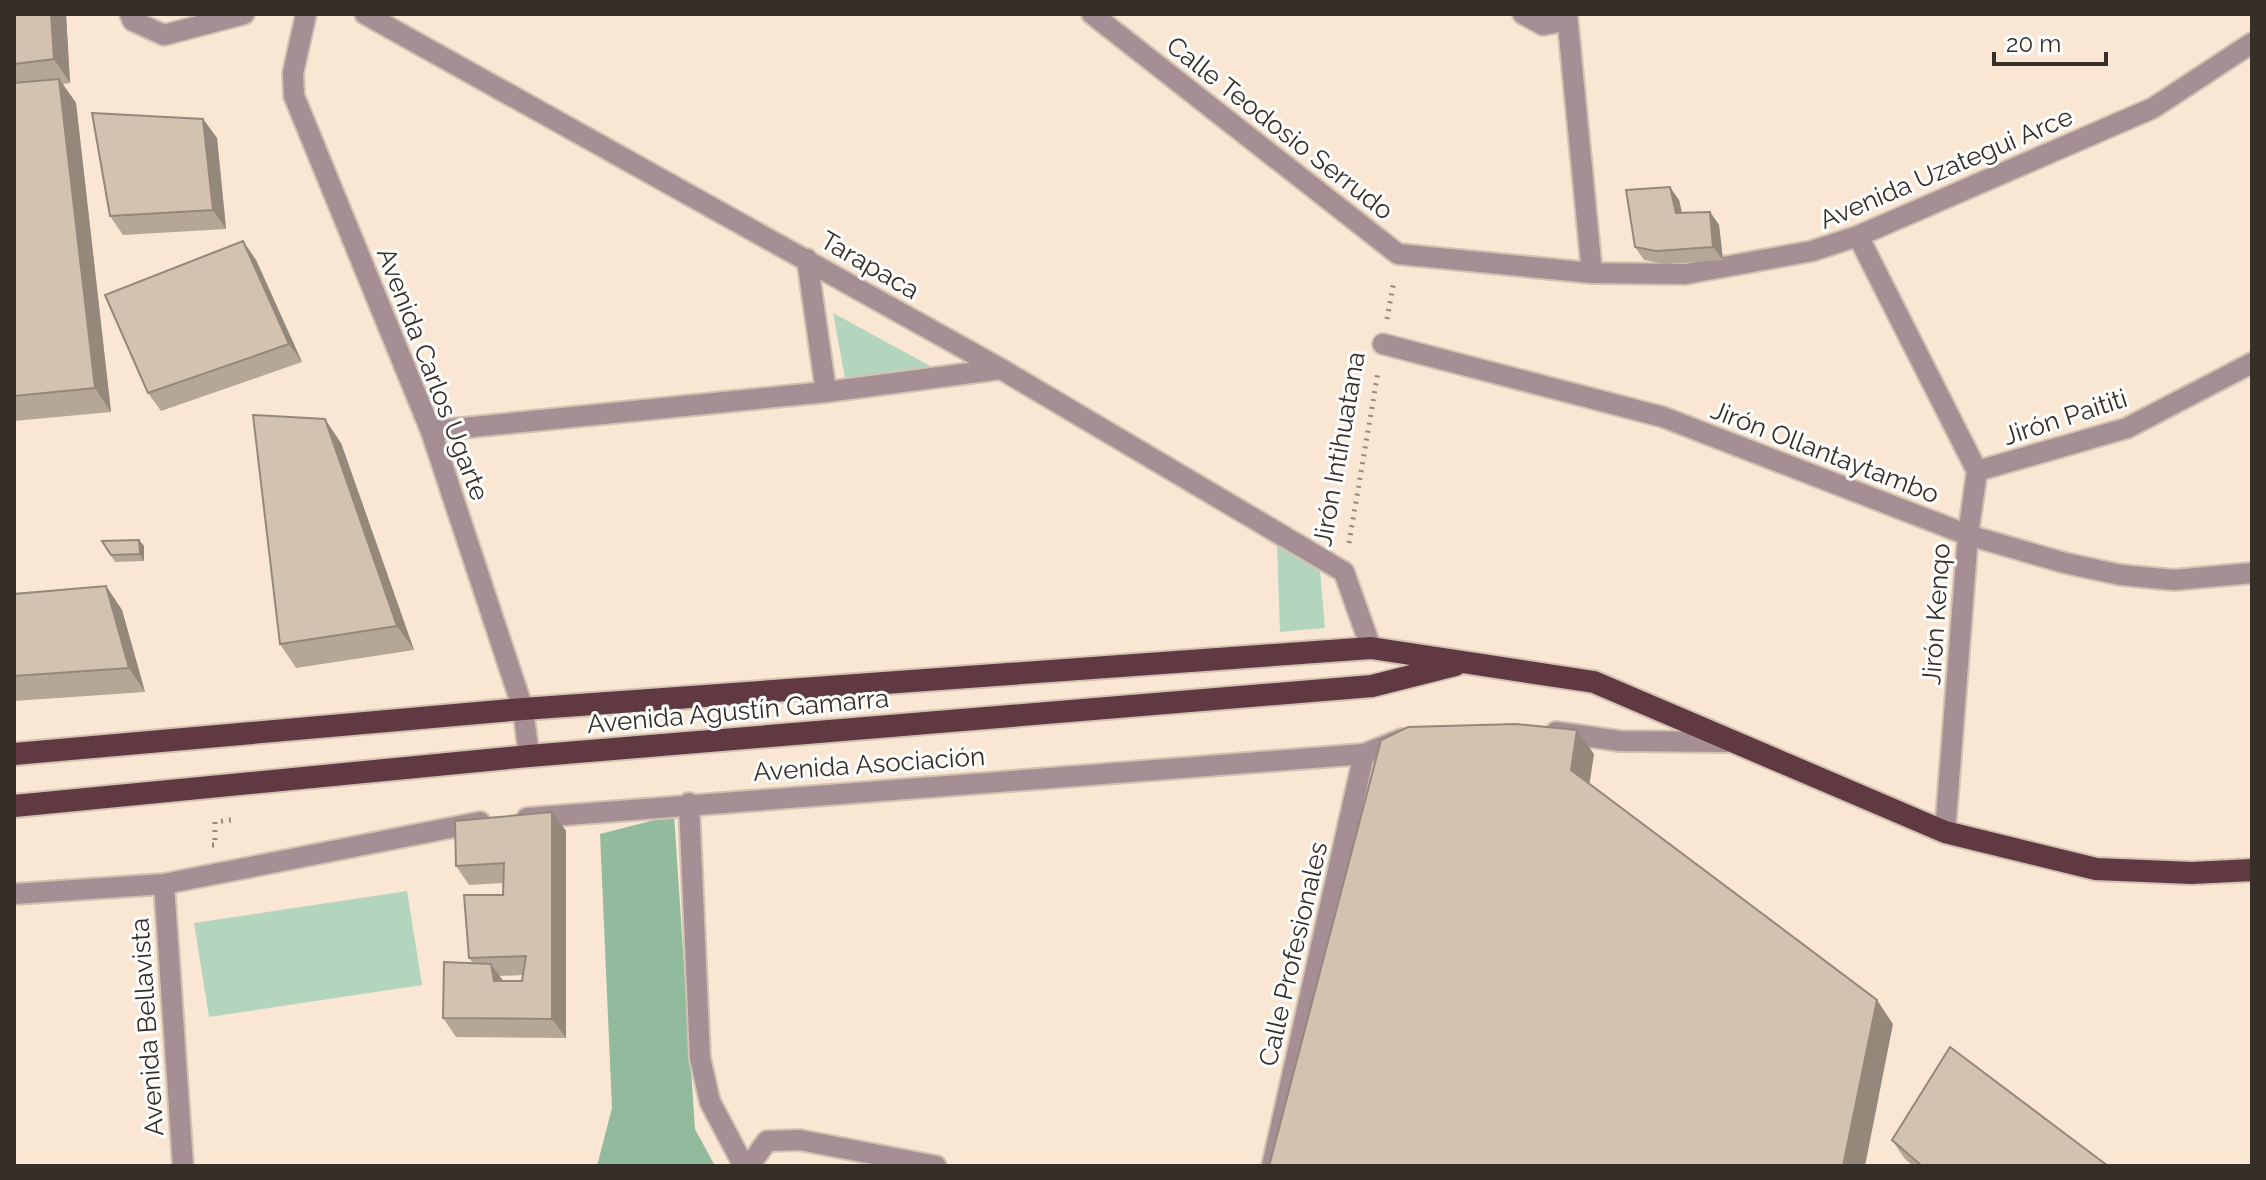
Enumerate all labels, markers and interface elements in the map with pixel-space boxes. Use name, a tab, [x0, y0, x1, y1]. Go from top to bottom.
scale bar	[1994, 16, 2106, 66]
text: 20 m	[2006, 29, 2061, 58]
street label: Calle Teodosio Serrudo	[1161, 30, 1399, 226]
street label: Avenida Uzategui Arce	[1815, 101, 2077, 235]
street label: Tarapaca	[815, 225, 925, 305]
street label: Avenida Carlos Ugarte	[371, 243, 495, 505]
street label: Jirón Intihuatana	[1307, 349, 1371, 549]
street label: Jirón Paititi	[1999, 383, 2131, 451]
street label: Jirón Ollantaytambo	[1707, 395, 1943, 509]
street label: Jirón Kenqo	[1916, 542, 1956, 686]
street label: Avenida Agustín Gamarra	[586, 683, 890, 739]
street label: Avenida Asociación	[752, 741, 986, 787]
street label: Calle Profesionales	[1253, 839, 1333, 1069]
street label: Avenida Bellavista	[124, 917, 170, 1137]

